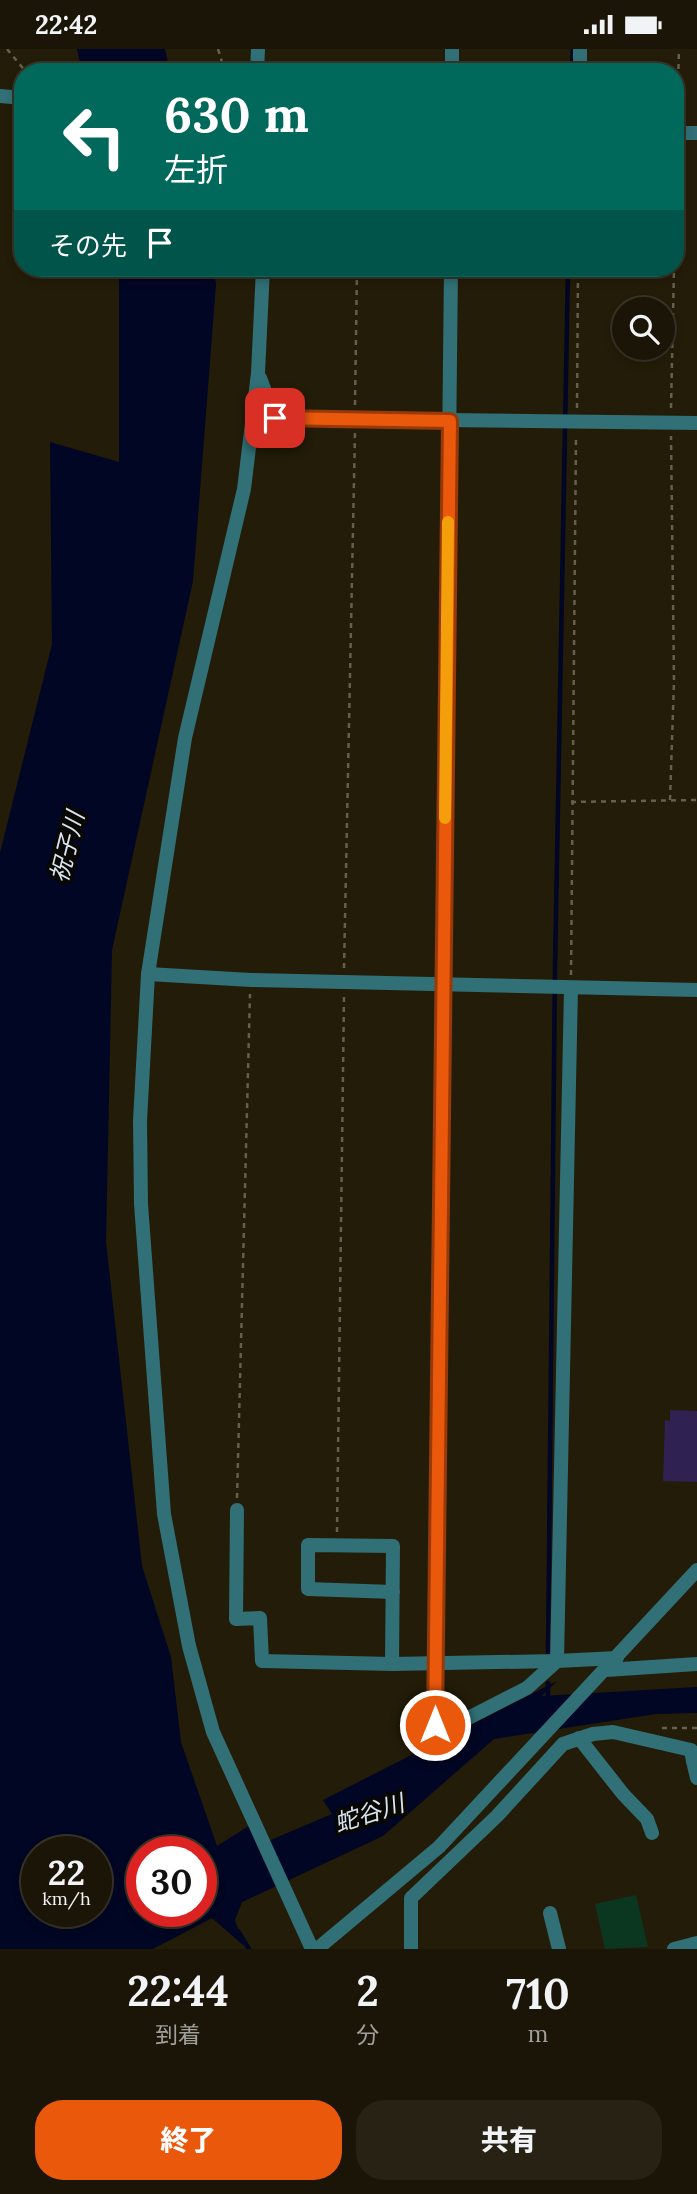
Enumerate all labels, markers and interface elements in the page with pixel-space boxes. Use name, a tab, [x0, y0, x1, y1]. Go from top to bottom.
text: 22:42	[35, 8, 97, 41]
text: 630 m	[164, 83, 309, 145]
icon: left	[49, 91, 140, 182]
text: 左折	[164, 149, 228, 190]
icon: arrive	[141, 224, 179, 262]
text: その先	[49, 229, 127, 262]
map controls	[612, 297, 675, 360]
button: search	[612, 297, 675, 360]
pin	[245, 388, 305, 448]
icon: arrive	[256, 399, 294, 437]
water label: 祝子川	[43, 805, 91, 886]
position arrow	[398, 1688, 472, 1762]
water label: 蛇谷川	[330, 1786, 411, 1839]
speed limit sign: 30	[126, 1836, 217, 1927]
text: 22	[48, 1850, 85, 1895]
text: km/h	[42, 1887, 91, 1910]
text: 22:44	[127, 1964, 229, 2018]
text: 2	[356, 1964, 379, 2018]
text: 710	[506, 1967, 570, 2021]
text: m	[528, 2019, 548, 2048]
text: 到着	[155, 2020, 201, 2049]
text: 分	[356, 2020, 379, 2049]
button: 終了	[35, 2100, 342, 2180]
button: 共有	[356, 2100, 662, 2180]

